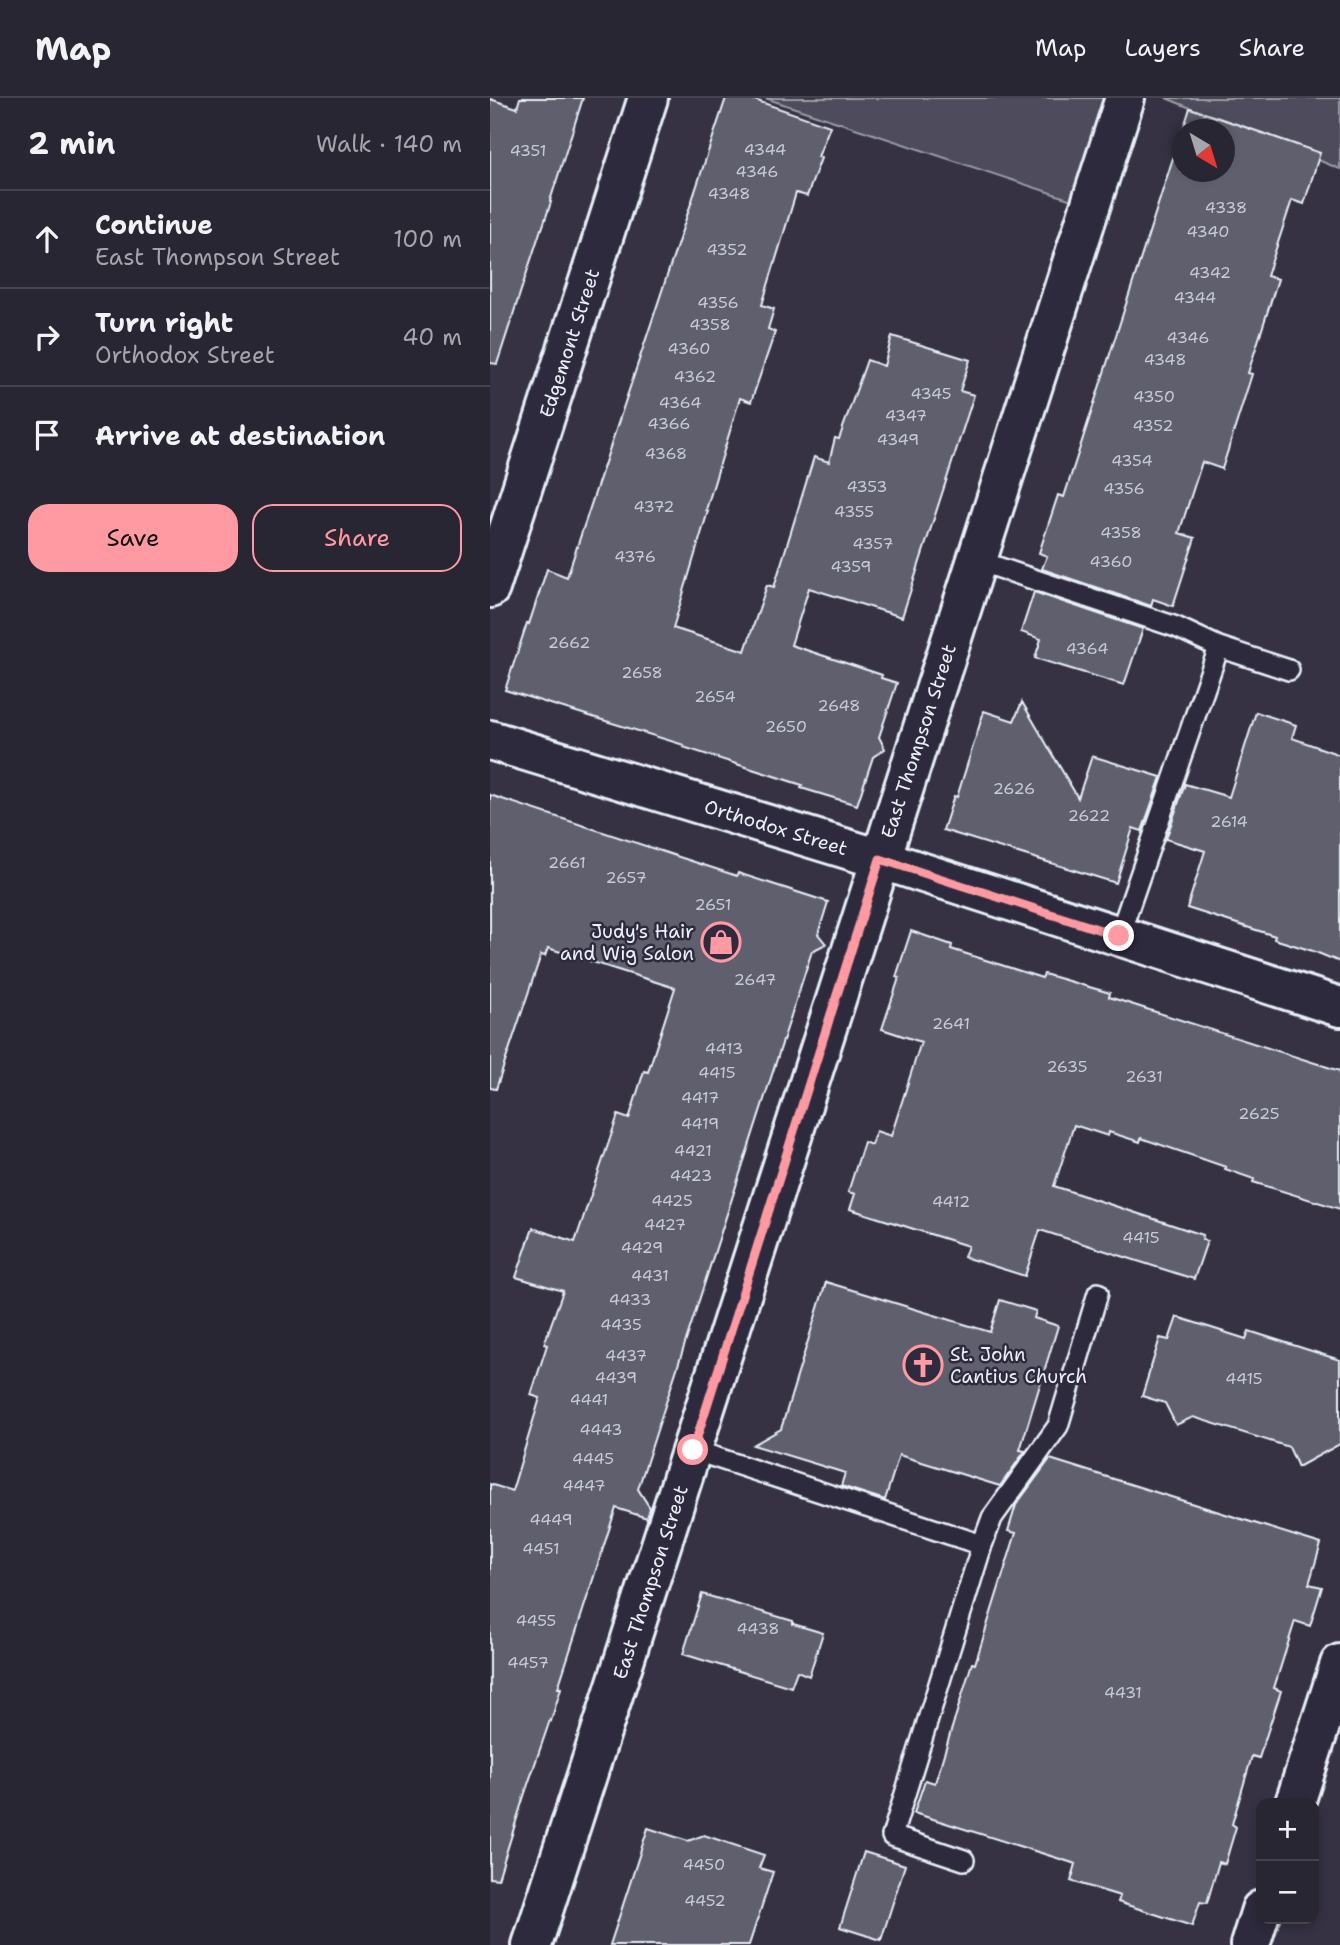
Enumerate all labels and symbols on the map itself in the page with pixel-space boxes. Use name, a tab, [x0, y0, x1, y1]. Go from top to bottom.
north arrow	[1172, 119, 1235, 182]
house number: 4344	[744, 139, 786, 160]
house number: 4351	[510, 140, 546, 161]
house number: 4346	[736, 161, 778, 182]
house number: 4348	[708, 183, 750, 204]
house number: 4338	[1205, 197, 1247, 218]
house number: 4340	[1187, 221, 1229, 242]
house number: 4352	[706, 239, 748, 260]
house number: 4342	[1189, 262, 1231, 283]
street label: Edgemont Street	[534, 266, 605, 421]
house number: 4344	[1174, 287, 1216, 308]
house number: 4356	[697, 292, 739, 313]
house number: 4358	[689, 314, 731, 335]
house number: 4346	[1167, 327, 1209, 348]
house number: 4360	[668, 338, 710, 359]
house number: 4348	[1144, 349, 1186, 370]
house number: 4362	[674, 366, 716, 387]
house number: 4345	[910, 383, 952, 404]
house number: 4350	[1133, 386, 1175, 407]
house number: 4364	[659, 392, 701, 413]
house number: 4347	[885, 405, 927, 426]
house number: 4366	[648, 413, 690, 434]
house number: 4352	[1132, 415, 1174, 436]
house number: 4349	[877, 429, 919, 450]
house number: 4368	[645, 443, 687, 464]
house number: 4354	[1111, 450, 1153, 471]
house number: 4353	[846, 476, 888, 497]
house number: 4356	[1103, 478, 1145, 499]
house number: 4372	[633, 496, 675, 517]
house number: 4355	[834, 501, 874, 522]
house number: 4358	[1100, 522, 1142, 543]
house number: 4357	[852, 533, 894, 554]
house number: 4376	[614, 546, 656, 567]
house number: 4360	[1090, 551, 1132, 572]
house number: 4359	[830, 556, 872, 577]
house number: 2662	[548, 632, 590, 653]
house number: 4364	[1066, 638, 1108, 659]
street label: East Thompson Street	[875, 641, 962, 841]
house number: 2658	[621, 662, 663, 683]
house number: 2654	[694, 686, 736, 707]
house number: 2648	[817, 695, 861, 716]
house number: 2650	[765, 716, 807, 737]
house number: 2626	[993, 778, 1035, 799]
street label: Orthodox Street	[701, 794, 851, 861]
house number: 2622	[1068, 805, 1110, 826]
house number: 2614	[1210, 811, 1248, 832]
house number: 2661	[548, 852, 586, 873]
house number: 2657	[605, 867, 647, 888]
house number: 2651	[695, 894, 731, 915]
place label: Judy's Hair and Wig Salon	[560, 919, 694, 966]
route end	[1103, 920, 1134, 951]
shop icon: Judy's Hair and Wig Salon	[700, 921, 742, 963]
house number: 2647	[734, 969, 776, 990]
house number: 2641	[932, 1013, 970, 1034]
house number: 4413	[705, 1038, 743, 1059]
house number: 2635	[1046, 1056, 1088, 1077]
house number: 4415	[698, 1062, 736, 1083]
house number: 2631	[1125, 1066, 1163, 1087]
house number: 4417	[681, 1087, 719, 1108]
house number: 2625	[1238, 1103, 1280, 1124]
house number: 4419	[681, 1113, 719, 1134]
house number: 4421	[674, 1140, 712, 1161]
house number: 4423	[670, 1165, 712, 1186]
house number: 4425	[651, 1190, 693, 1211]
house number: 4412	[932, 1191, 970, 1212]
house number: 4427	[644, 1214, 686, 1235]
house number: 4415	[1122, 1227, 1160, 1248]
house number: 4429	[621, 1237, 663, 1258]
house number: 4431	[631, 1265, 669, 1286]
house number: 4433	[609, 1289, 651, 1310]
house number: 4435	[600, 1314, 642, 1335]
place label: St. John Cantius Church	[950, 1342, 1087, 1389]
church icon: St. John Cantius Church	[902, 1344, 944, 1386]
house number: 4437	[605, 1345, 647, 1366]
house number: 4439	[595, 1367, 637, 1388]
house number: 4415	[1225, 1368, 1263, 1389]
house number: 4441	[570, 1389, 608, 1410]
house number: 4443	[580, 1419, 622, 1440]
route start	[677, 1434, 708, 1465]
house number: 4445	[572, 1448, 614, 1469]
house number: 4447	[563, 1475, 605, 1496]
street label: East Thompson Street	[607, 1482, 694, 1682]
house number: 4449	[529, 1509, 573, 1530]
house number: 4451	[522, 1538, 560, 1559]
house number: 4455	[516, 1610, 556, 1631]
house number: 4438	[737, 1618, 779, 1639]
house number: 4457	[507, 1652, 549, 1673]
house number: 4431	[1104, 1682, 1142, 1703]
house number: 4450	[683, 1854, 725, 1875]
house number: 4452	[684, 1890, 726, 1911]

